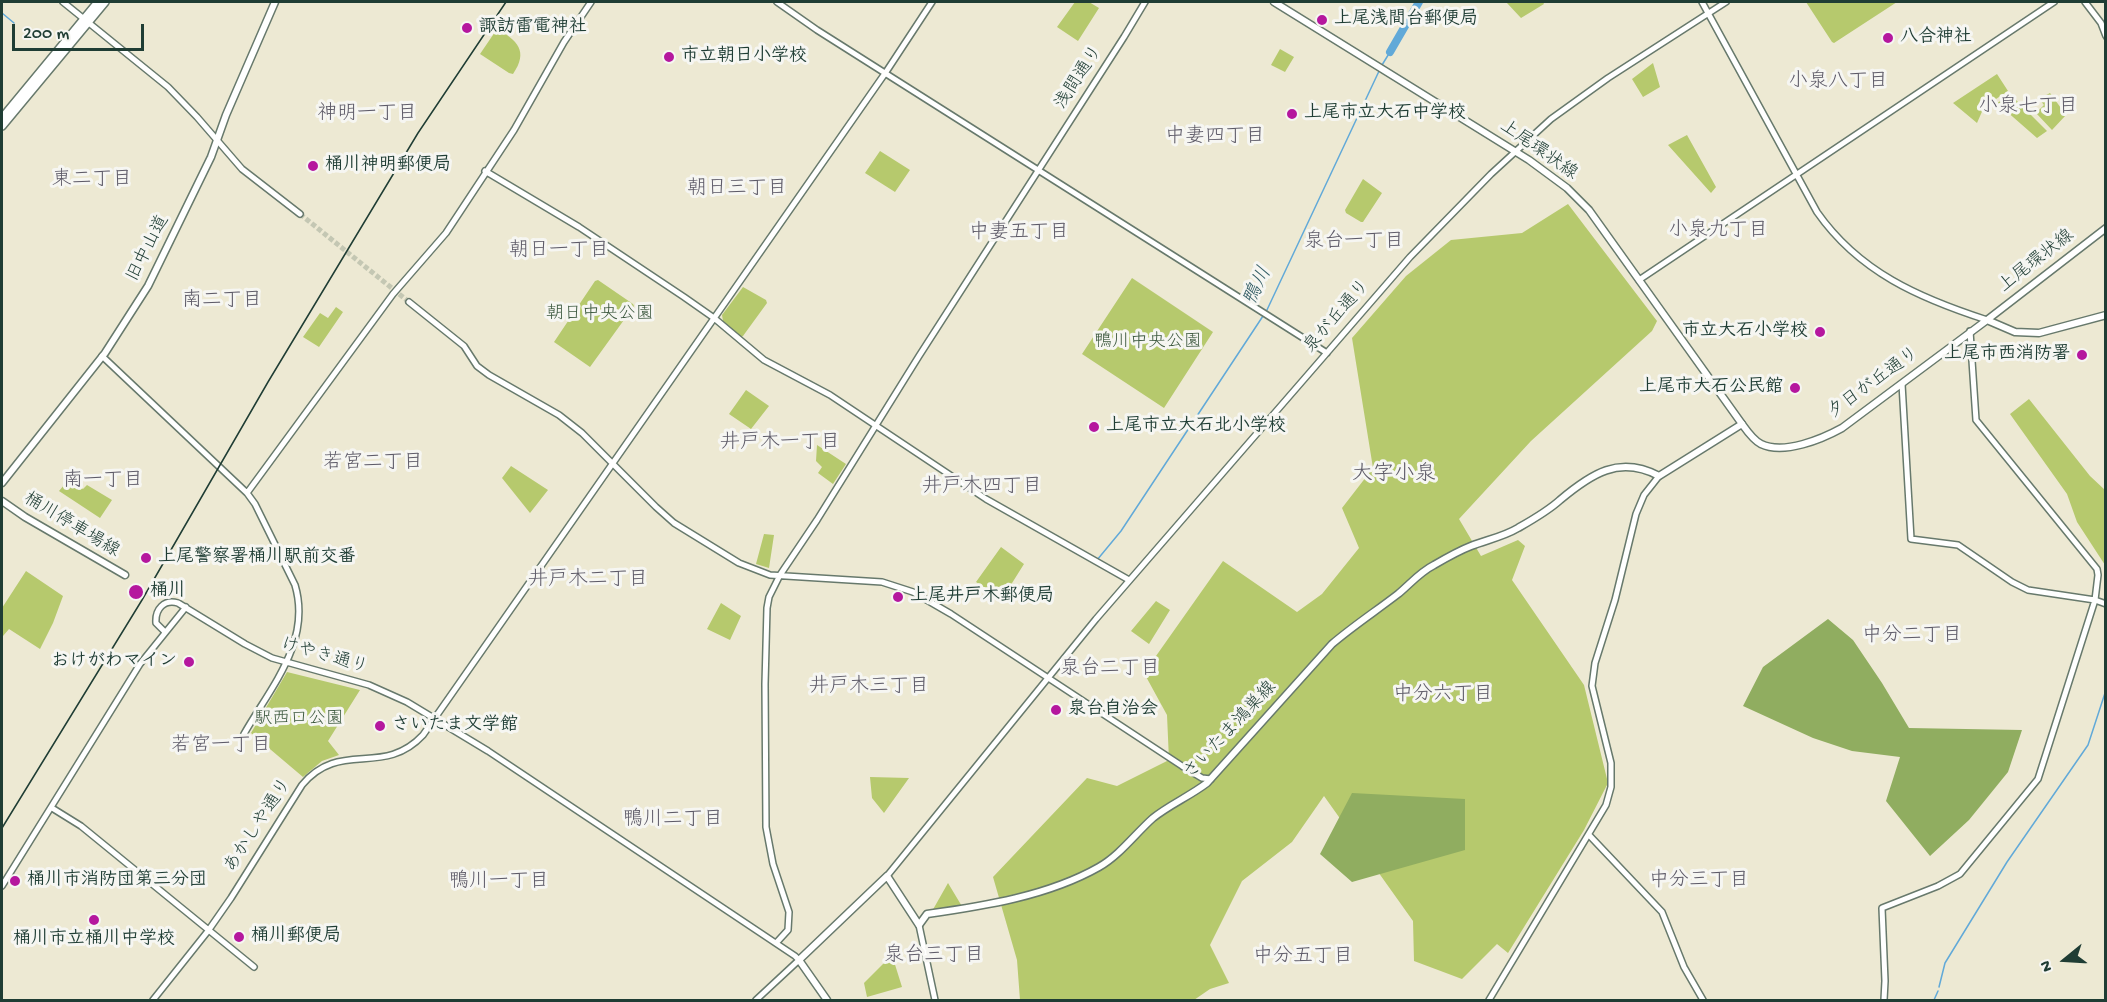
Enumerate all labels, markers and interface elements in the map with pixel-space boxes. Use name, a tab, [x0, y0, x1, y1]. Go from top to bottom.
place label: 上尾浅間台郵便局	[1334, 9, 1478, 31]
scale bar	[15, 12, 147, 50]
marker: 上尾浅間台郵便局	[1315, 13, 1329, 27]
place label: 諏訪雷電神社	[479, 17, 587, 39]
marker: 諏訪雷電神社	[460, 21, 474, 35]
text: 200 m	[23, 24, 69, 45]
place label: 八合神社	[1900, 27, 1972, 49]
marker: 八合神社	[1881, 31, 1895, 45]
street label: 浅間通り	[1051, 42, 1109, 114]
place label: 市立朝日小学校	[681, 46, 807, 68]
marker: 市立朝日小学校	[662, 50, 676, 64]
district label: 小泉八丁目	[1788, 71, 1888, 95]
district label: 小泉七丁目	[1978, 96, 2078, 120]
district label: 神明一丁目	[317, 103, 417, 127]
place label: 上尾市立大石中学校	[1304, 103, 1466, 125]
marker: 上尾市立大石中学校	[1285, 107, 1299, 121]
street label: 上尾環状線	[1495, 116, 1581, 186]
district label: 中妻四丁目	[1165, 126, 1265, 150]
place label: 桶川神明郵便局	[325, 155, 451, 177]
marker: 桶川神明郵便局	[306, 159, 320, 173]
district label: 東二丁目	[52, 169, 132, 193]
district label: 朝日三丁目	[687, 178, 787, 202]
street label: 旧中山道	[123, 212, 175, 286]
district label: 小泉九丁目	[1668, 220, 1768, 244]
district label: 中妻五丁目	[969, 222, 1069, 246]
street label: 上尾環状線	[1995, 226, 2079, 298]
district label: 泉台一丁目	[1304, 231, 1404, 255]
district label: 朝日一丁目	[509, 240, 609, 264]
water label: 鴨川	[1239, 264, 1279, 310]
street label: 泉が丘通り	[1300, 276, 1376, 358]
district label: 南二丁目	[182, 290, 262, 314]
park label: 朝日中央公園	[546, 304, 654, 326]
place label: 市立大石小学校	[1682, 321, 1808, 343]
marker: 市立大石小学校	[1813, 325, 1827, 339]
park label: 鴨川中央公園	[1094, 332, 1202, 354]
street label: 夕日が丘通り	[1824, 344, 1924, 424]
place label: 上尾市西消防署	[1944, 344, 2070, 366]
marker: 上尾市西消防署	[2075, 348, 2089, 362]
place label: 上尾市大石公民館	[1639, 377, 1783, 399]
marker: 上尾市大石公民館	[1788, 381, 1802, 395]
place label: 上尾市立大石北小学校	[1106, 416, 1286, 438]
marker: 上尾市立大石北小学校	[1087, 420, 1101, 434]
district label: 井戸木一丁目	[720, 432, 840, 456]
district label: 若宮二丁目	[323, 452, 423, 476]
district label: 大字小泉	[1352, 463, 1436, 489]
district label: 南一丁目	[63, 470, 143, 494]
district label: 井戸木四丁目	[922, 476, 1042, 500]
street label: 桶川停車場線	[19, 489, 123, 563]
place label: 上尾警察署桶川駅前交番	[158, 547, 356, 569]
marker: 上尾警察署桶川駅前交番	[139, 551, 153, 565]
district label: 井戸木二丁目	[528, 569, 648, 593]
place label: 桶川	[150, 581, 186, 603]
marker: 桶川	[127, 583, 145, 601]
place label: 上尾井戸木郵便局	[910, 586, 1054, 608]
marker: 上尾井戸木郵便局	[891, 590, 905, 604]
district label: 中分二丁目	[1862, 625, 1962, 649]
street label: けやき通り	[278, 634, 370, 680]
place label: おけがわマイン	[51, 651, 177, 673]
marker: おけがわマイン	[182, 655, 196, 669]
district label: 泉台二丁目	[1060, 658, 1160, 682]
district label: 井戸木三丁目	[809, 676, 929, 700]
street label: さいたま鴻巣線	[1180, 678, 1282, 784]
district label: 中分六丁目	[1393, 684, 1493, 708]
place label: 泉台自治会	[1068, 699, 1158, 721]
marker: 泉台自治会	[1049, 703, 1063, 717]
park label: 駅西口公園	[254, 709, 344, 731]
place label: さいたま文学館	[392, 715, 518, 737]
marker: さいたま文学館	[373, 719, 387, 733]
district label: 若宮一丁目	[171, 735, 271, 759]
street label: あかしや通り	[221, 775, 297, 877]
district label: 鴨川二丁目	[623, 809, 723, 833]
place label: 桶川市消防団第三分団	[27, 870, 207, 892]
district label: 中分三丁目	[1649, 870, 1749, 894]
district label: 鴨川一丁目	[449, 871, 549, 895]
marker: 桶川市消防団第三分団	[8, 874, 22, 888]
marker: 桶川市立桶川中学校	[87, 913, 101, 927]
place label: 桶川郵便局	[251, 926, 341, 948]
place label: 桶川市立桶川中学校	[13, 929, 175, 951]
marker: 桶川郵便局	[232, 930, 246, 944]
north arrow	[2035, 930, 2095, 990]
district label: 泉台三丁目	[884, 945, 984, 969]
district label: 中分五丁目	[1253, 946, 1353, 970]
text: N	[2037, 958, 2058, 974]

